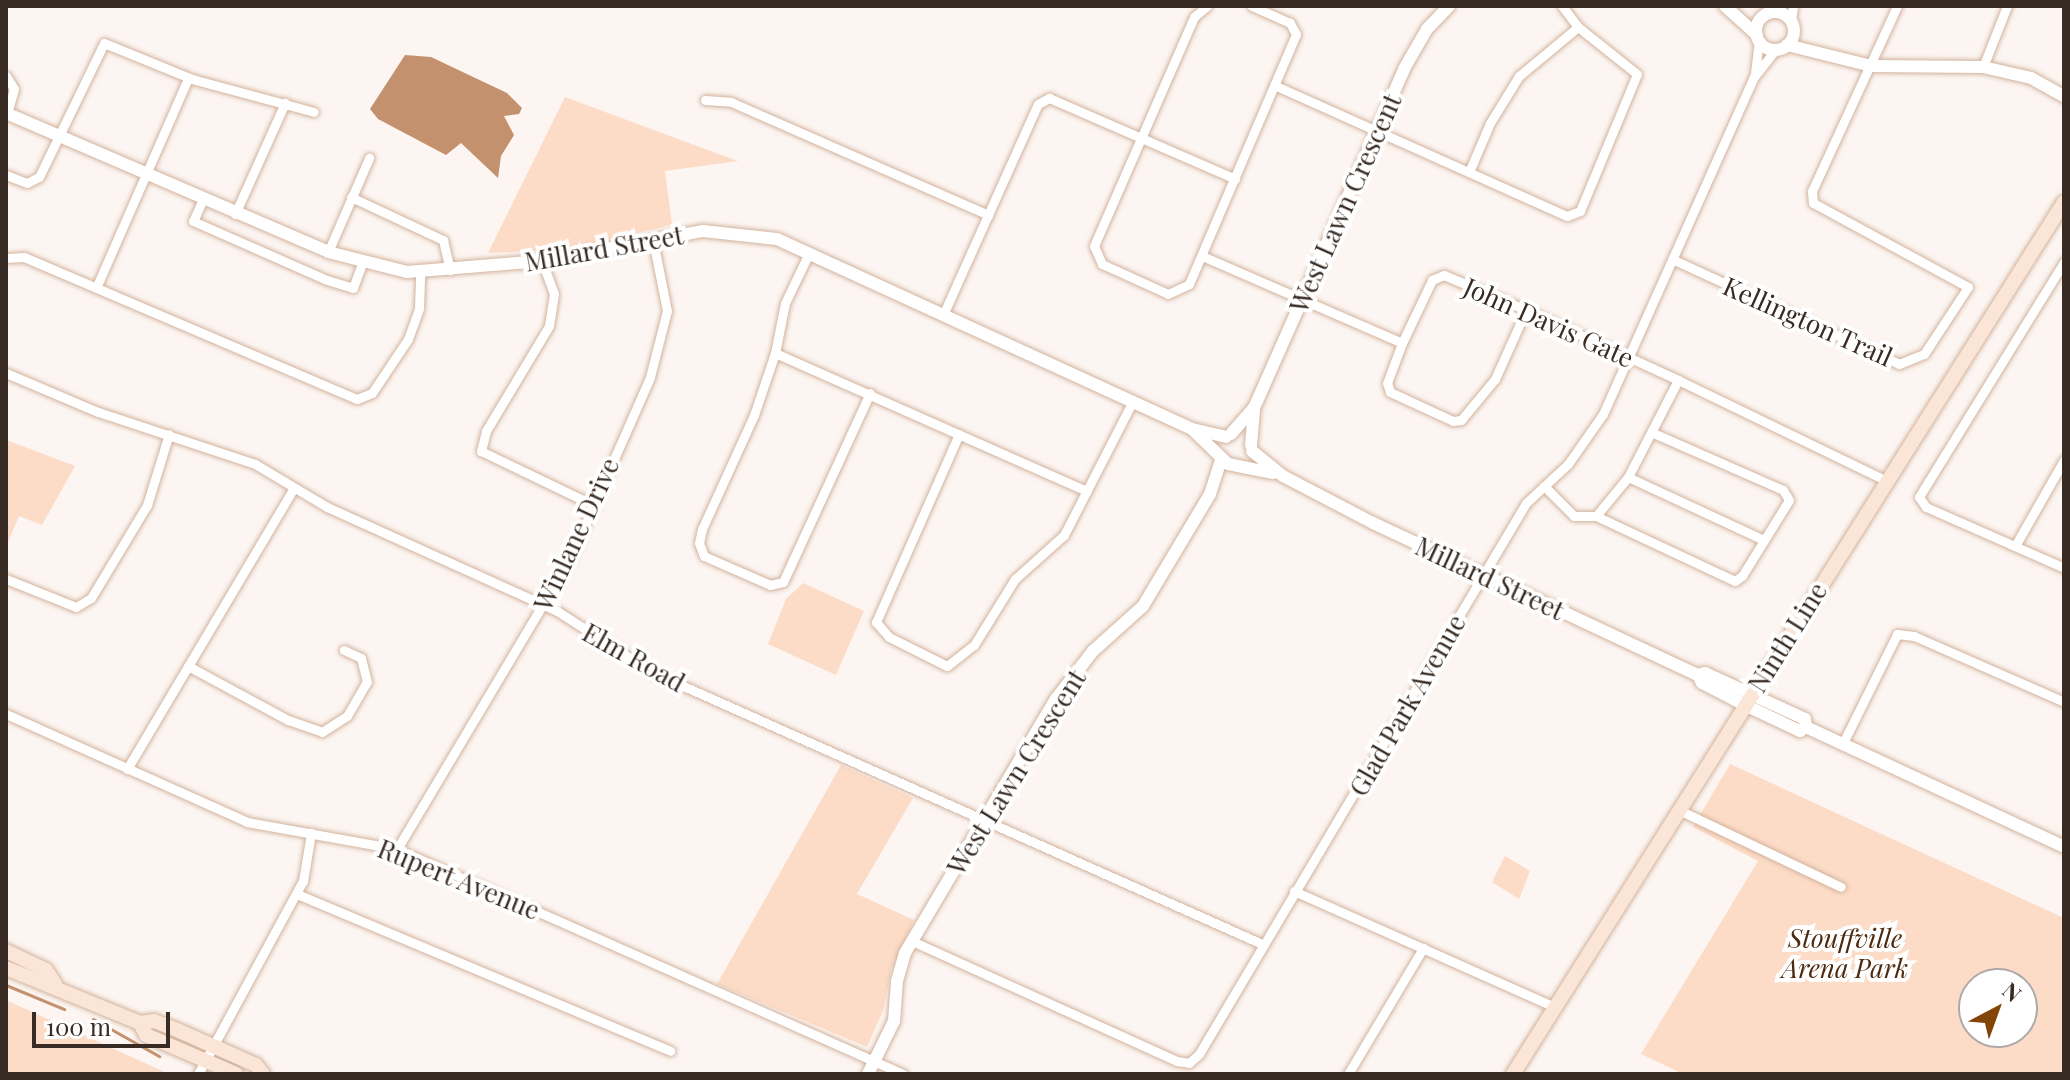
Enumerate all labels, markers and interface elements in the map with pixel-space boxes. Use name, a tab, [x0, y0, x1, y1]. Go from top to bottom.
street label: West Lawn Crescent	[1283, 89, 1407, 317]
street label: Millard Street	[522, 219, 686, 277]
street label: Kellington Trail	[1718, 270, 1898, 372]
street label: John Davis Gate	[1459, 271, 1639, 373]
street label: Winlane Drive	[527, 453, 625, 615]
street label: Millard Street	[1411, 530, 1569, 626]
street label: Ninth Line	[1741, 576, 1833, 698]
street label: Glad Park Avenue	[1342, 608, 1472, 802]
street label: Elm Road	[577, 616, 691, 698]
street label: West Lawn Crescent	[940, 663, 1092, 881]
street label: Rupert Avenue	[373, 832, 545, 926]
park label: Stouffville Arena Park	[1782, 922, 1908, 984]
north arrow	[1958, 968, 2038, 1048]
text: N	[1997, 975, 2028, 1008]
scale bar	[36, 996, 174, 1046]
text: 100 m	[46, 1010, 111, 1042]

